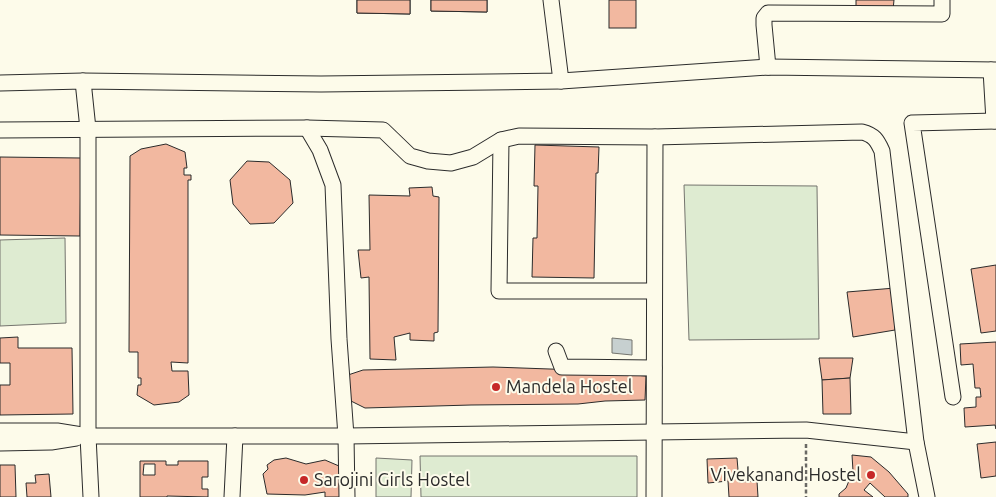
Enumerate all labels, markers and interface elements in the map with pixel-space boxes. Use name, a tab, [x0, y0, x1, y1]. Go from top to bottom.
place label: Mandela Hostel	[506, 376, 633, 396]
marker: Mandela Hostel	[490, 381, 502, 393]
place label: Vivekanand Hostel	[711, 464, 861, 484]
place label: Sarojini Girls Hostel	[314, 469, 470, 489]
marker: Vivekanand Hostel	[865, 469, 877, 481]
marker: Sarojini Girls Hostel	[298, 474, 310, 486]

